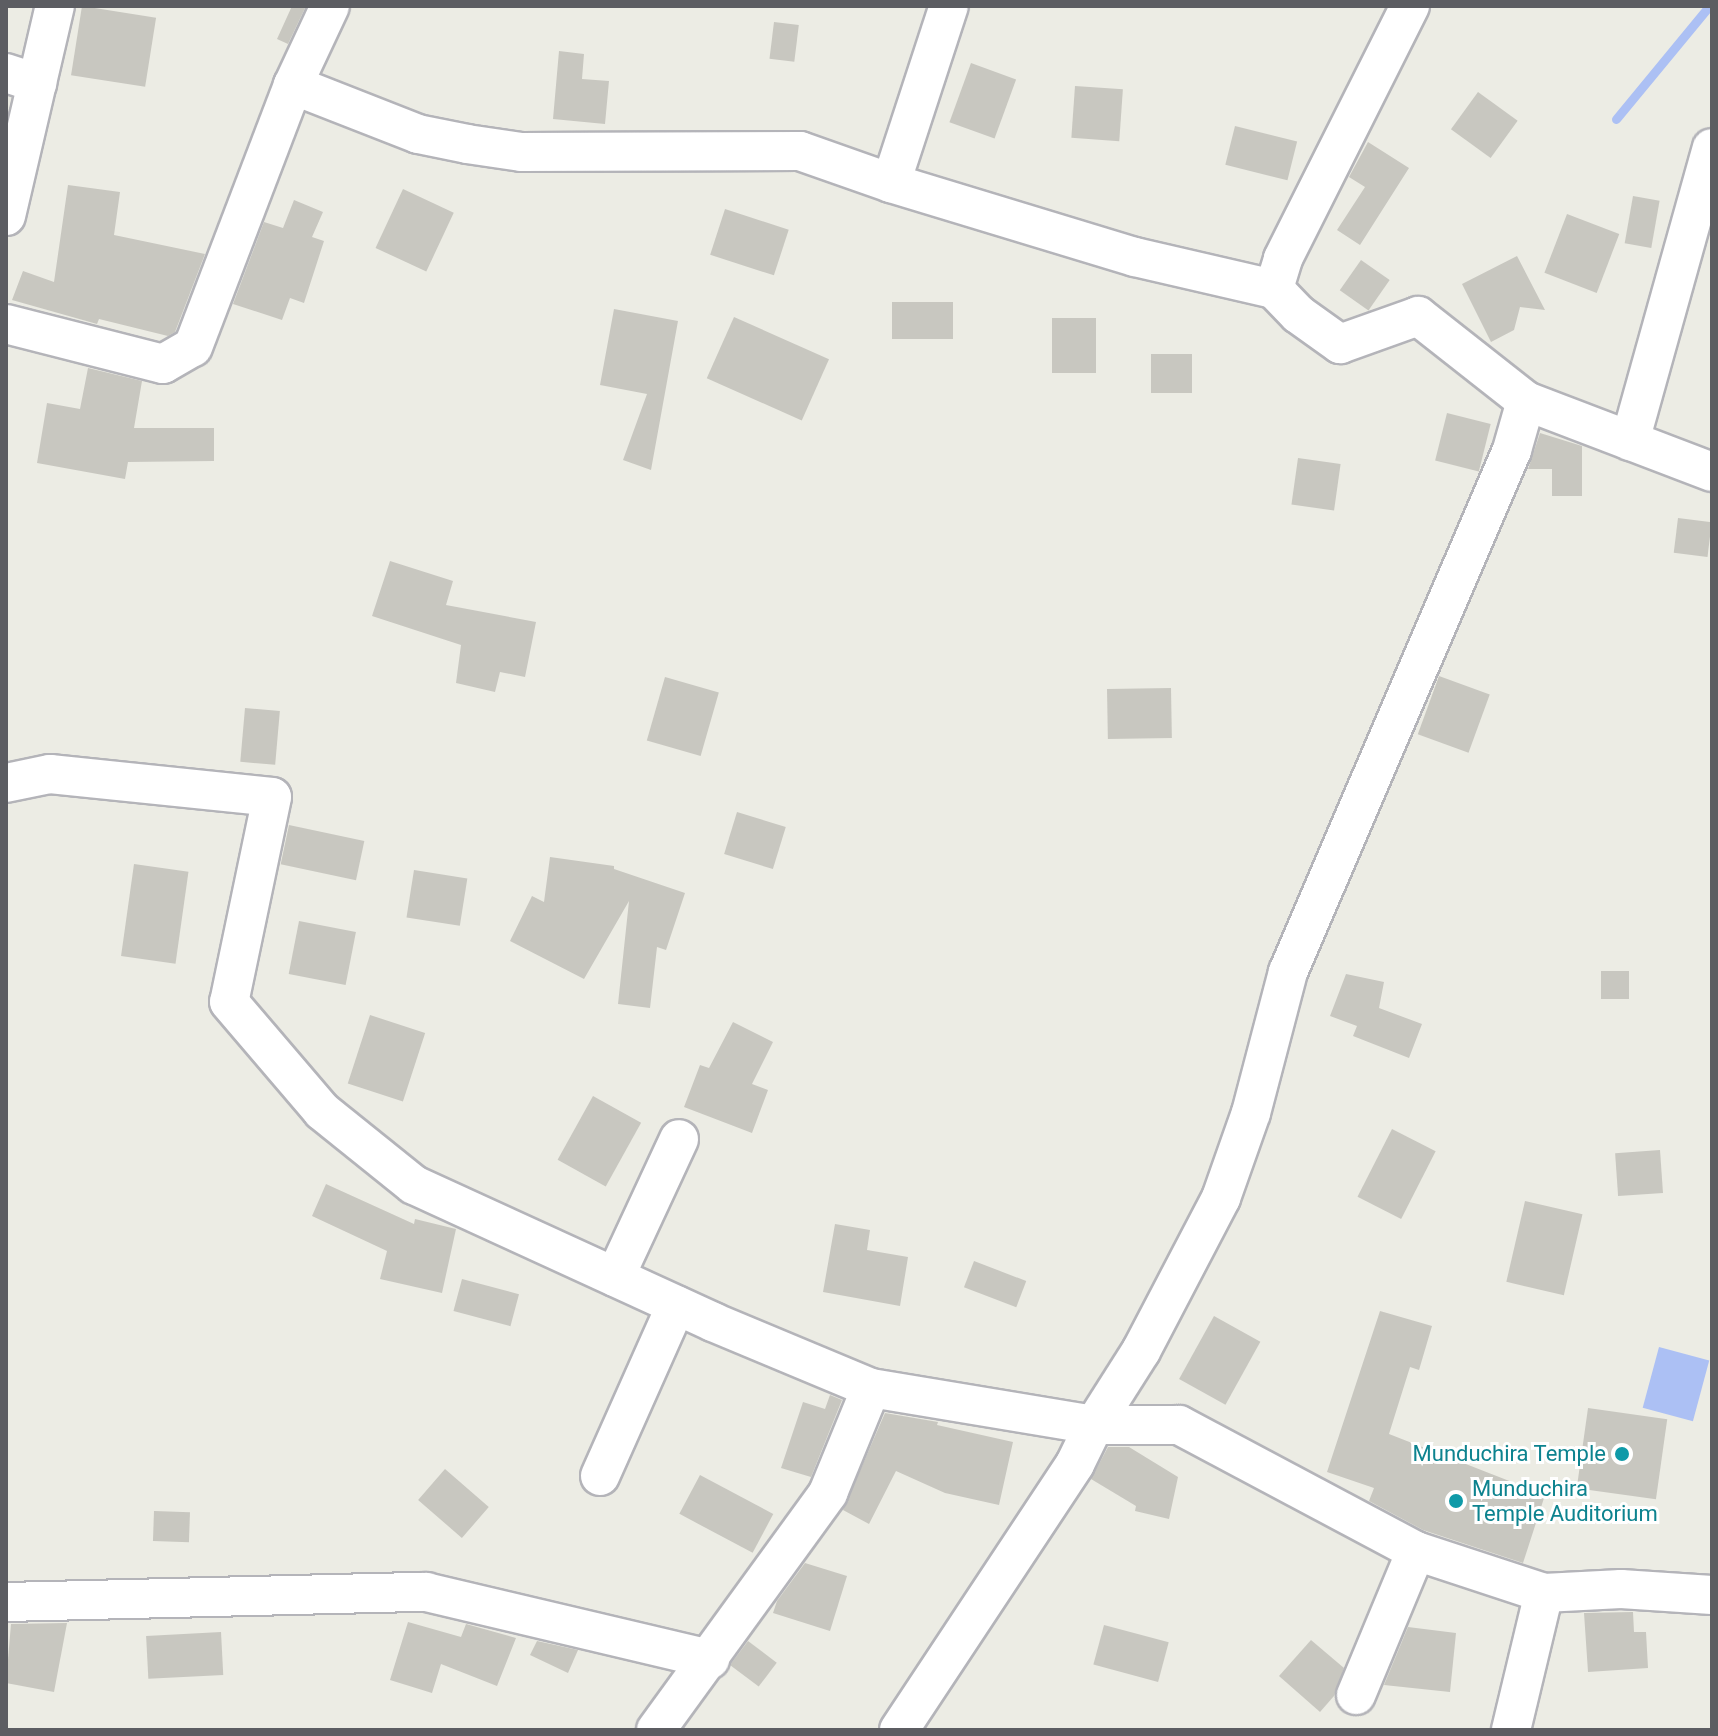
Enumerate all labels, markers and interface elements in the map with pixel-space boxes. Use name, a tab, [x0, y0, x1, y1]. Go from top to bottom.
place label: Munduchira Temple	[1412, 1441, 1606, 1467]
marker: Munduchira Temple	[1613, 1445, 1631, 1463]
place label: Munduchira Temple Auditorium	[1472, 1475, 1658, 1526]
marker: Munduchira Temple Auditorium	[1447, 1492, 1465, 1510]

